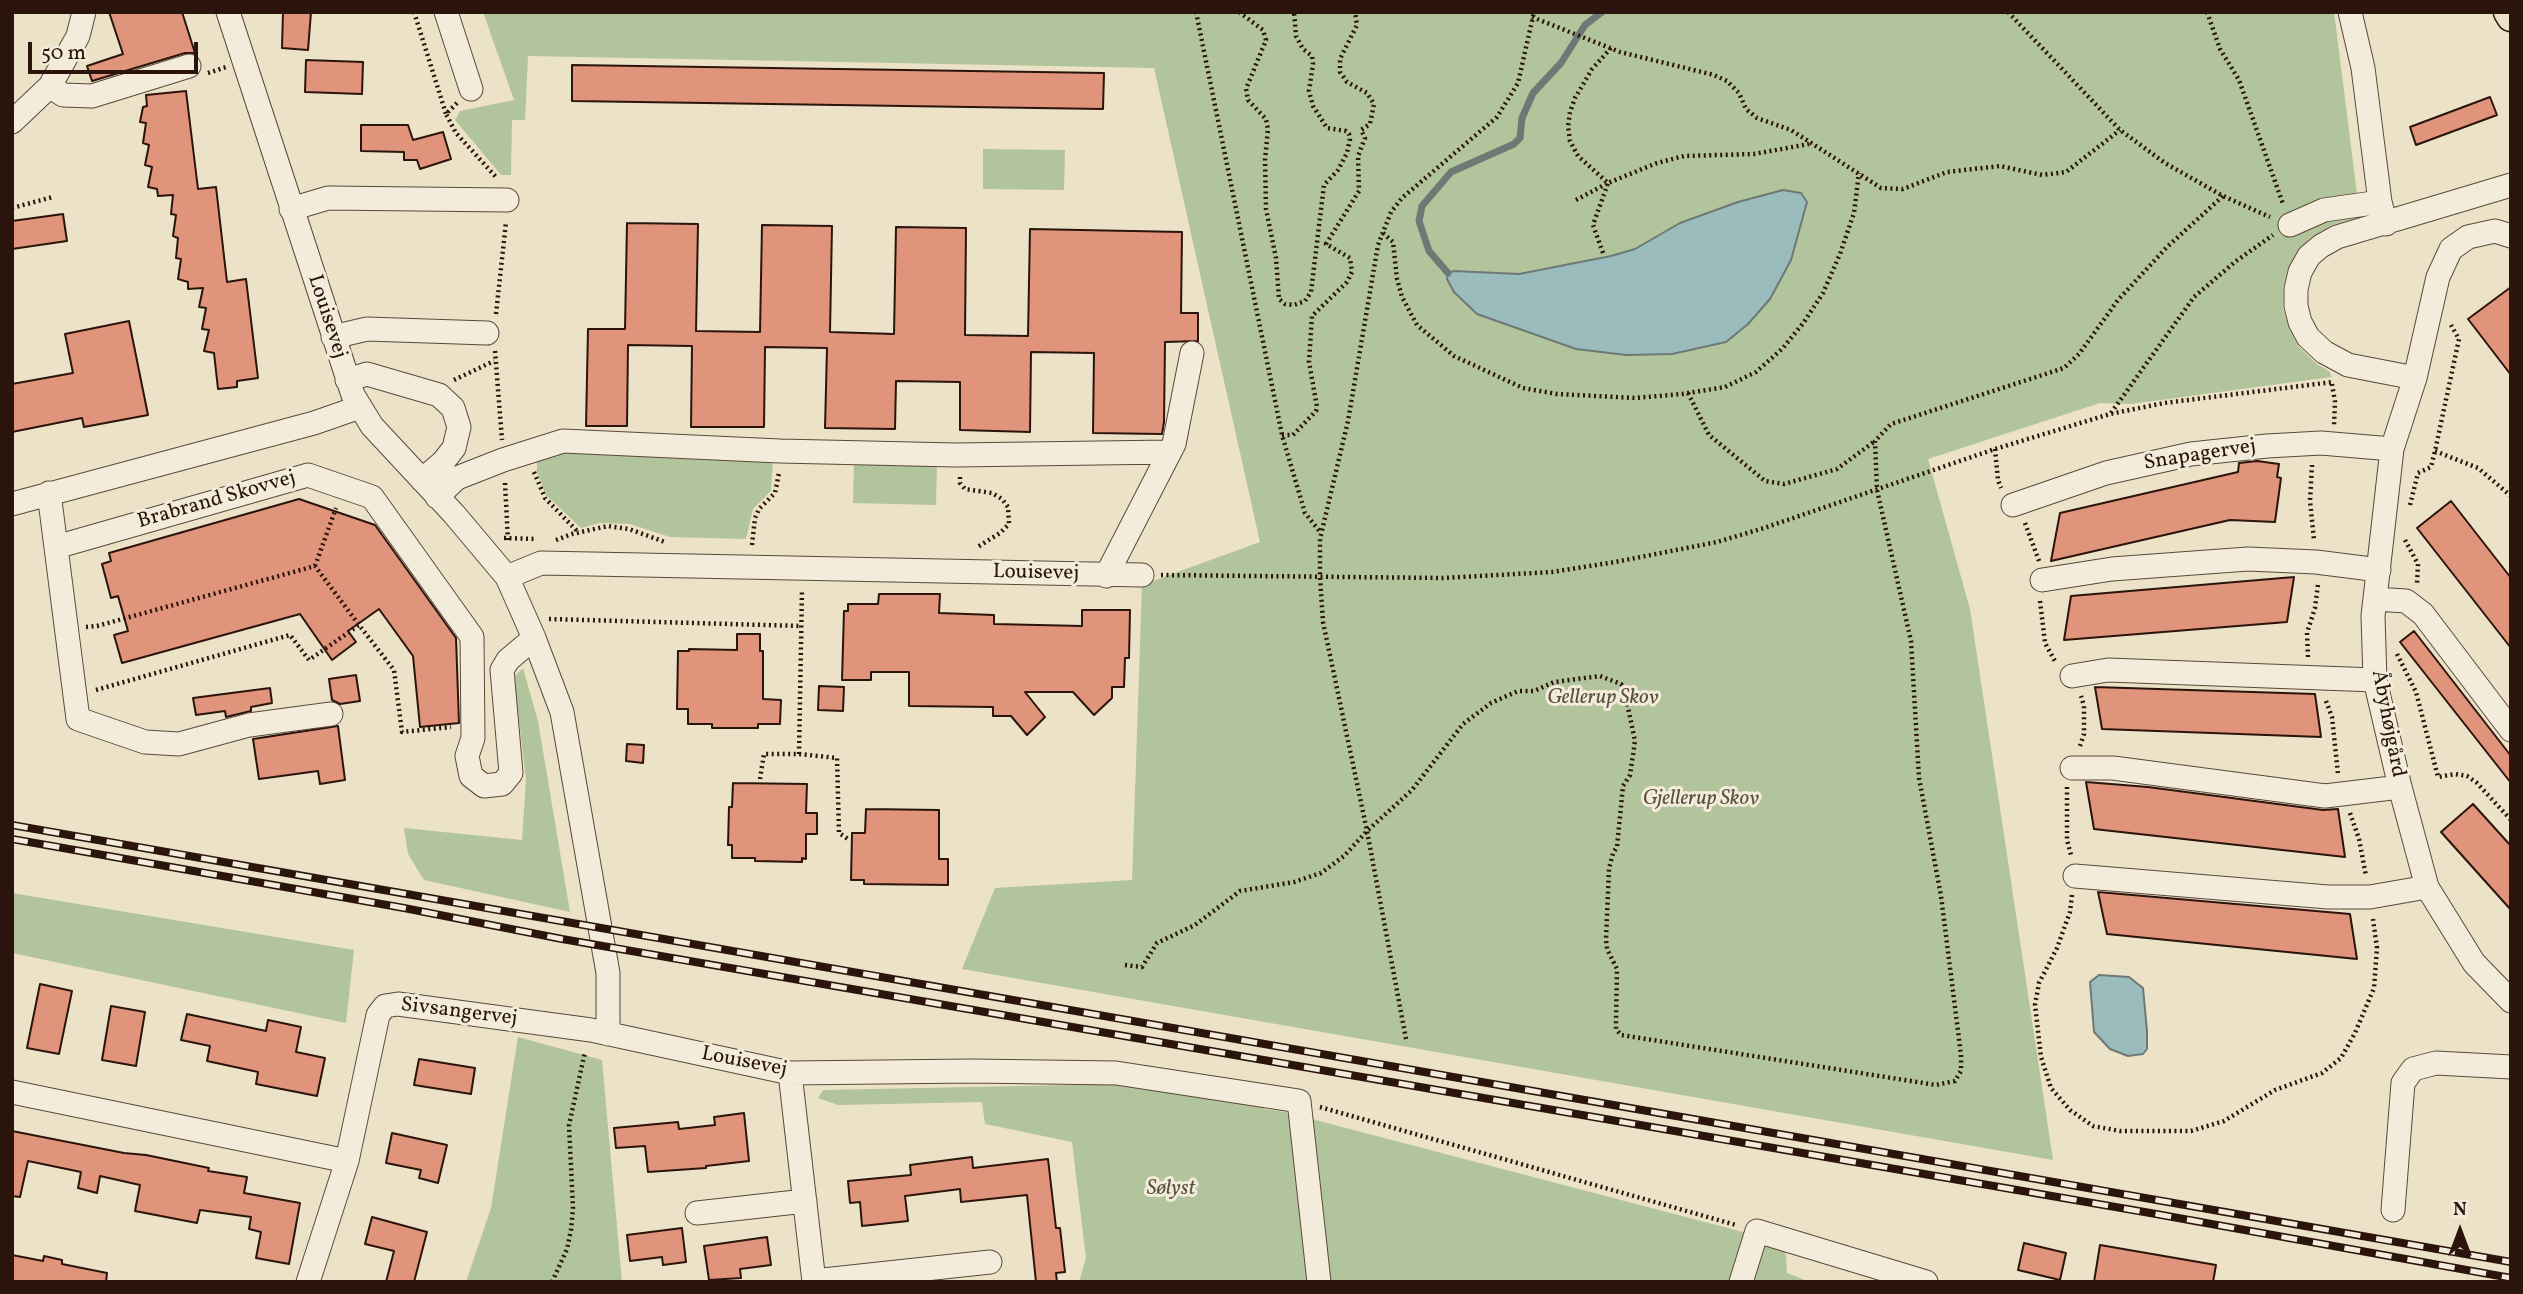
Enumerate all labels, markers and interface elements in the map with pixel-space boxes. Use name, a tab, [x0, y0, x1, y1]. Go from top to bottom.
scale bar	[32, 28, 201, 72]
text: 50 m	[41, 39, 86, 68]
street label: Louisevej	[301, 272, 351, 362]
street label: Snapagervej	[2142, 435, 2258, 477]
street label: Brabrand Skovvej	[135, 466, 299, 536]
street label: Louisevej	[992, 561, 1080, 587]
street label: Åbyhøjgård	[2364, 668, 2410, 780]
park label: Gellerup Skov	[1547, 686, 1659, 712]
park label: Gjellerup Skov	[1643, 787, 1759, 813]
street label: Sivsangervej	[399, 993, 519, 1033]
street label: Louisevej	[699, 1042, 789, 1084]
park label: Sølyst	[1147, 1177, 1195, 1203]
north arrow	[2425, 1196, 2495, 1266]
text: N	[2453, 1197, 2467, 1223]

